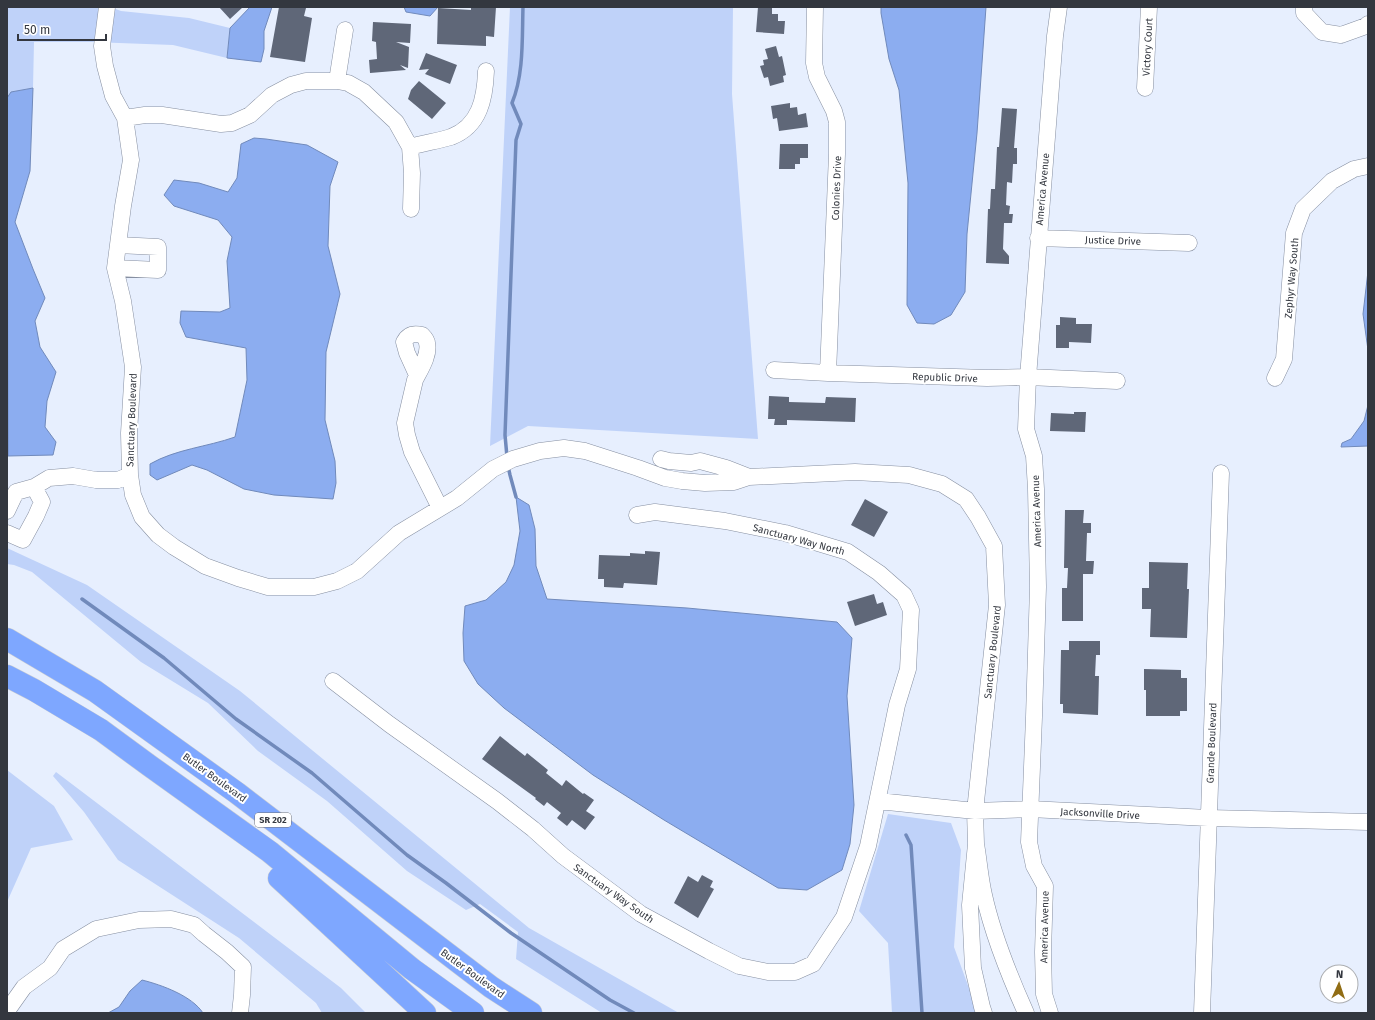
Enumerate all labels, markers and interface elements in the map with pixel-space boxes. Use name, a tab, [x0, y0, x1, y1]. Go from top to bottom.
scale bar	[18, 16, 106, 42]
street label: Victory Court	[1140, 17, 1156, 77]
text: 50 m	[24, 23, 50, 37]
street label: America Avenue	[1034, 153, 1052, 226]
street label: Colonies Drive	[830, 155, 844, 221]
street label: Justice Drive	[1085, 234, 1141, 248]
street label: Zephyr Way South	[1282, 237, 1302, 319]
street label: Republic Drive	[912, 371, 978, 385]
street label: Sanctuary Boulevard	[124, 373, 140, 467]
street label: America Avenue	[1030, 475, 1044, 547]
street label: Sanctuary Way North	[751, 522, 846, 558]
street label: Sanctuary Boulevard	[982, 605, 1004, 699]
street label: Grande Boulevard	[1205, 702, 1219, 784]
street label: Butler Boulevard	[180, 751, 249, 805]
street label: Jacksonville Drive	[1060, 806, 1140, 822]
road number: SR 202	[255, 813, 291, 827]
street label: Sanctuary Way South	[571, 862, 656, 926]
street label: America Avenue	[1038, 891, 1052, 963]
street label: Butler Boulevard	[438, 947, 507, 1001]
north arrow	[1319, 964, 1359, 1004]
text: N	[1336, 968, 1343, 981]

